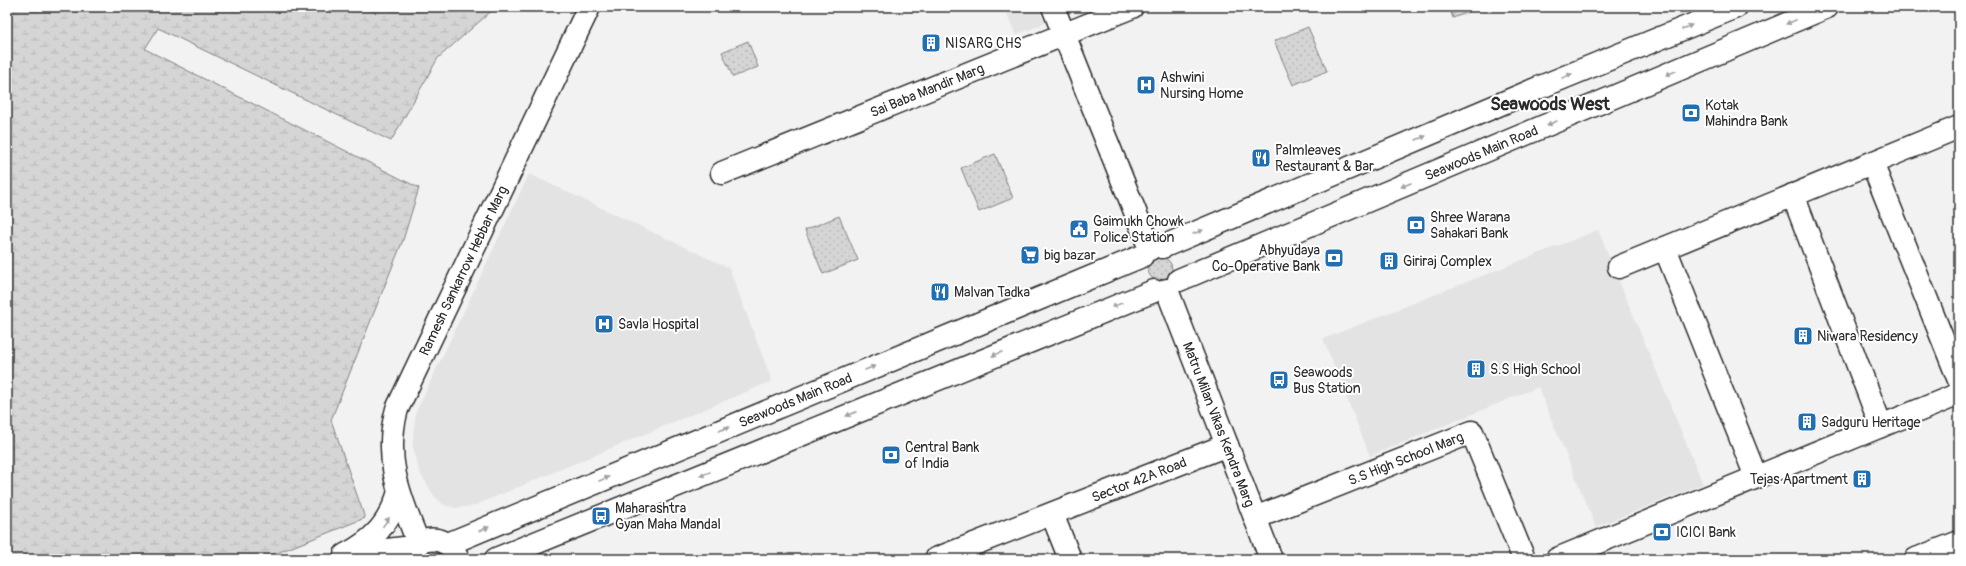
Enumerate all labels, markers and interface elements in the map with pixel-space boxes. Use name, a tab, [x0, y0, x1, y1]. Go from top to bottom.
one-way arrow	[1786, 19, 1797, 25]
one-way arrow	[1681, 24, 1693, 30]
building icon: NISARG CHS	[920, 32, 942, 54]
place label: NISARG CHS	[945, 35, 1022, 52]
street label: Sai Baba Mandir Marg	[867, 59, 986, 121]
place label: Ashwini Nursing Home	[1160, 69, 1244, 102]
one-way arrow	[1665, 70, 1677, 76]
one-way arrow	[1561, 73, 1573, 79]
hospital icon: Ashwini Nursing Home	[1135, 74, 1157, 96]
district label: Seawoods West	[1490, 93, 1611, 116]
place label: Kotak Mahindra Bank	[1705, 97, 1788, 130]
bank icon: Kotak Mahindra Bank	[1680, 102, 1702, 124]
one-way arrow	[1546, 120, 1557, 126]
street label: Seawoods Main Road	[1422, 121, 1541, 184]
one-way arrow	[1415, 134, 1427, 141]
place label: Palmleaves Restaurant & Bar	[1275, 142, 1374, 175]
restaurant icon: Palmleaves Restaurant & Bar	[1250, 147, 1272, 169]
one-way arrow	[1400, 182, 1412, 188]
street label: Ramesh Sankarrow Hebbar Marg	[415, 183, 511, 358]
place label: Shree Warana Sahakari Bank	[1430, 209, 1510, 242]
place label: Gaimukh Chowk Police Station	[1093, 213, 1184, 246]
bank icon: Shree Warana Sahakari Bank	[1405, 214, 1427, 236]
public building icon: Gaimukh Chowk Police Station	[1068, 218, 1090, 240]
one-way arrow	[1193, 229, 1204, 235]
place label: Abhyudaya Co-Operative Bank	[1212, 242, 1320, 275]
supermarket icon: big bazar	[1019, 244, 1041, 266]
place label: big bazar	[1044, 247, 1096, 264]
bank icon: Abhyudaya Co-Operative Bank	[1323, 247, 1345, 269]
building icon: Giriraj Complex	[1378, 250, 1400, 272]
place label: Giriraj Complex	[1403, 253, 1492, 270]
restaurant icon: Malvan Tadka	[929, 281, 951, 303]
place label: Malvan Tadka	[954, 284, 1030, 301]
one-way arrow	[1111, 303, 1123, 309]
hospital icon: Savla Hospital	[593, 313, 615, 335]
place label: Savla Hospital	[618, 316, 699, 333]
building icon: Niwara Residency	[1792, 325, 1814, 347]
place label: Niwara Residency	[1817, 328, 1918, 345]
street label: Matru Milan Vikas Kendra Marg	[1179, 339, 1259, 509]
one-way arrow	[991, 352, 1003, 358]
building icon: S.S High School	[1465, 358, 1487, 380]
place label: S.S High School	[1490, 361, 1581, 378]
place label: Seawoods Bus Station	[1293, 364, 1361, 397]
one-way arrow	[864, 365, 876, 371]
street label: Seawoods Main Road	[736, 369, 855, 431]
bus stop icon: Seawoods Bus Station	[1268, 369, 1290, 391]
building icon: Sadguru Heritage	[1796, 411, 1818, 433]
one-way arrow	[844, 412, 856, 418]
place label: Sadguru Heritage	[1821, 414, 1920, 431]
one-way arrow	[718, 426, 730, 432]
street label: S.S High School Marg	[1345, 428, 1466, 489]
place label: Central Bank of India	[905, 439, 980, 472]
bank icon: Central Bank of India	[880, 444, 902, 466]
street label: Sector 42A Road	[1089, 453, 1189, 506]
building icon: Tejas Apartment	[1851, 468, 1873, 490]
one-way arrow	[699, 471, 710, 477]
place label: Tejas Apartment	[1750, 471, 1848, 488]
one-way arrow	[598, 476, 610, 482]
place label: Maharashtra Gyan Maha Mandal	[615, 500, 721, 533]
bus stop icon: Maharashtra Gyan Maha Mandal	[590, 505, 612, 527]
one-way arrow	[382, 517, 390, 528]
bank icon: ICICI Bank	[1651, 521, 1673, 543]
place label: ICICI Bank	[1676, 524, 1736, 541]
one-way arrow	[478, 526, 489, 532]

